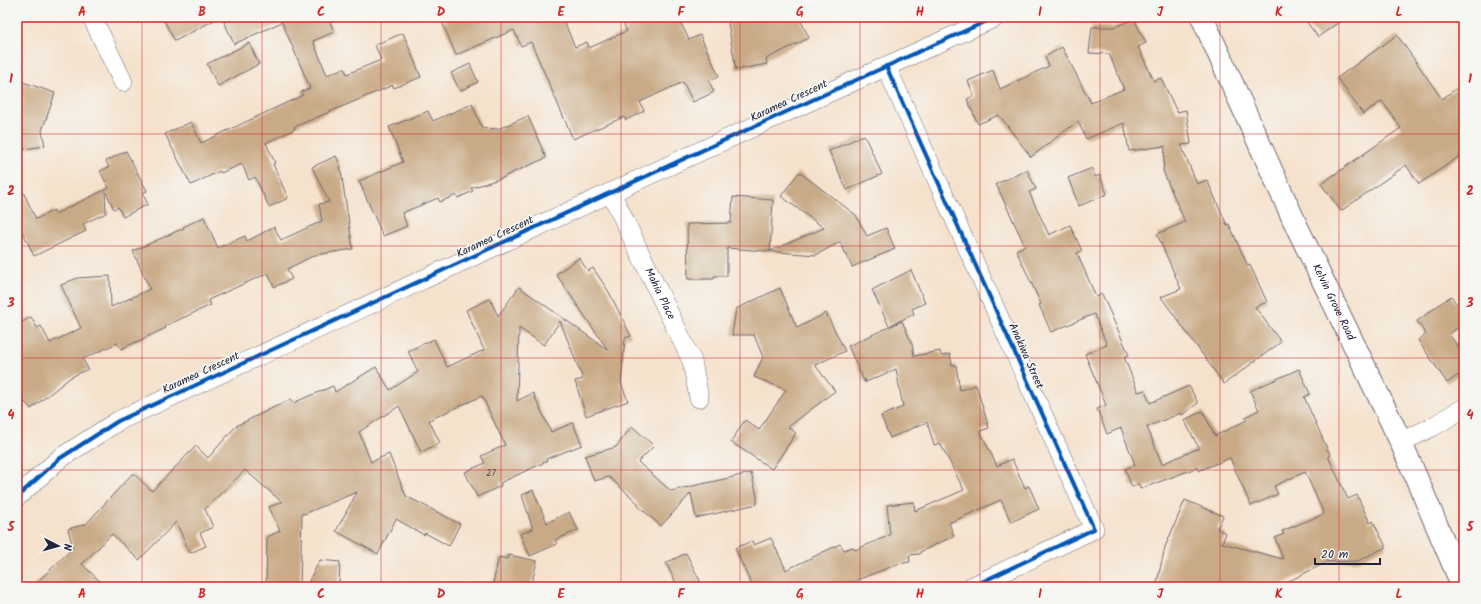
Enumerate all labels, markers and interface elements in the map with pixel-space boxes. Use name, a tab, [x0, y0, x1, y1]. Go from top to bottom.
text: A	[78, 2, 86, 23]
text: B	[198, 2, 206, 23]
text: C	[317, 2, 325, 23]
text: D	[437, 2, 446, 23]
text: E	[557, 2, 565, 23]
text: F	[677, 2, 685, 23]
text: G	[796, 2, 804, 23]
text: H	[916, 2, 925, 23]
text: I	[1038, 2, 1042, 23]
text: J	[1157, 2, 1164, 23]
text: K	[1275, 2, 1283, 23]
text: L	[1395, 2, 1403, 23]
text: 1	[9, 69, 13, 90]
text: 1	[1468, 69, 1472, 90]
street label: Karamea Crescent	[747, 75, 831, 127]
text: 2	[7, 181, 15, 202]
text: 2	[1466, 181, 1474, 202]
street label: Karamea Crescent	[453, 211, 537, 263]
street label: Kelvin Grove Road	[1307, 261, 1360, 344]
street label: Mahia Place	[639, 265, 680, 323]
text: 3	[6, 293, 15, 314]
text: 3	[1465, 293, 1474, 314]
street label: Anakiwa Street	[1003, 320, 1049, 392]
street label: Karamea Crescent	[159, 347, 243, 399]
text: 4	[7, 405, 15, 426]
text: 4	[1466, 405, 1474, 426]
house number: 27	[486, 466, 497, 481]
text: 5	[7, 517, 16, 538]
text: 5	[1466, 517, 1475, 538]
north arrow	[38, 526, 78, 566]
scale bar	[1315, 540, 1380, 566]
text: N	[58, 543, 76, 551]
text: 20 m	[1321, 545, 1349, 564]
text: A	[78, 584, 86, 604]
text: B	[198, 584, 206, 604]
text: C	[317, 584, 325, 604]
text: D	[437, 584, 446, 604]
text: E	[557, 584, 565, 604]
text: F	[677, 584, 685, 604]
text: G	[796, 584, 804, 604]
text: H	[916, 584, 925, 604]
text: I	[1038, 584, 1042, 604]
text: J	[1157, 584, 1164, 604]
text: K	[1275, 584, 1283, 604]
text: L	[1395, 584, 1403, 604]

